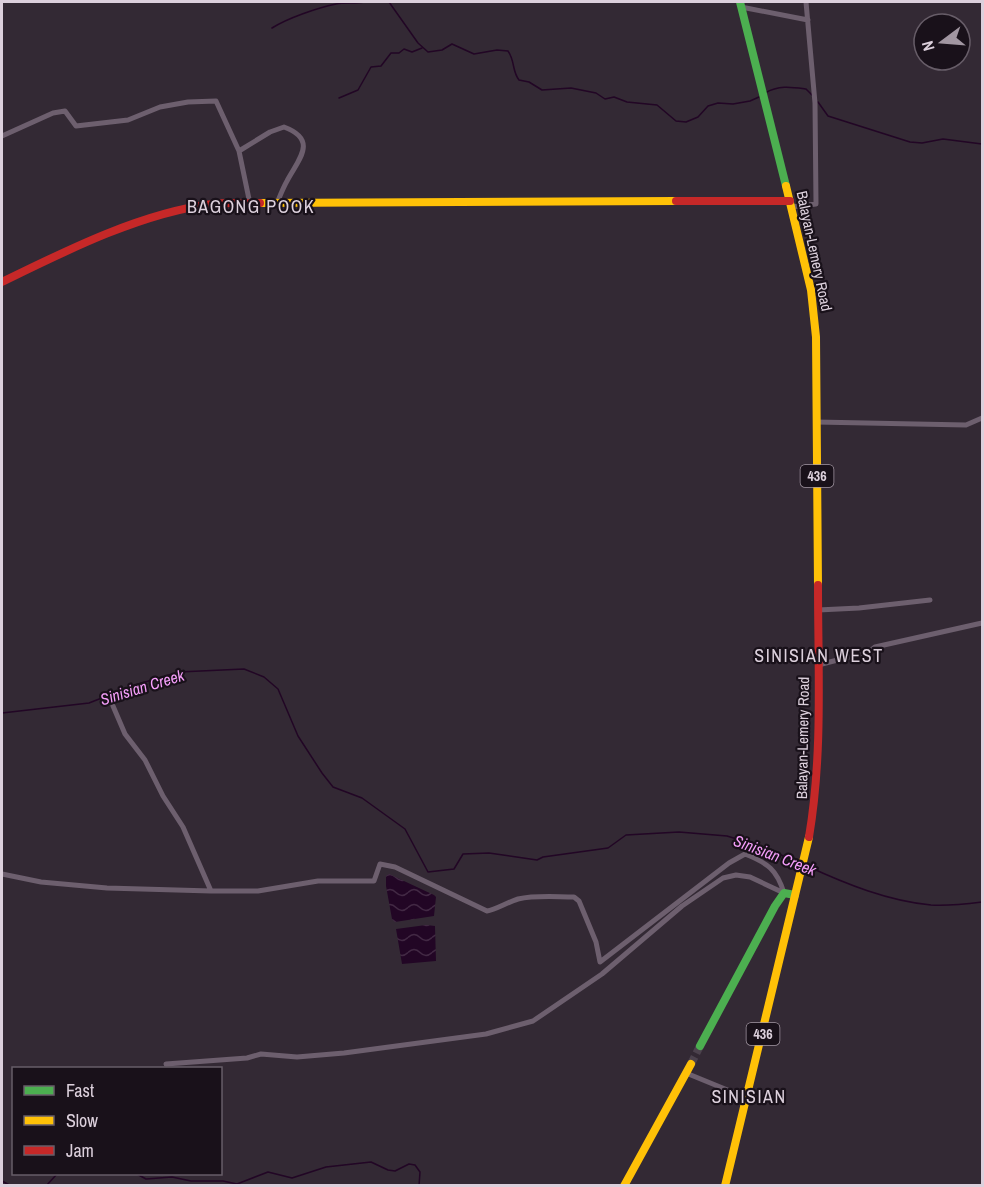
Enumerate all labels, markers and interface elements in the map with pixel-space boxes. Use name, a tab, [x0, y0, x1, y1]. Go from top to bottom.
north arrow	[912, 12, 972, 72]
text: N	[916, 39, 939, 54]
street label: Balayan-Lemery Road	[791, 189, 837, 313]
district label: BAGONG POOK	[187, 194, 315, 219]
road number: 436	[800, 465, 834, 487]
district label: SINISIAN WEST	[754, 643, 884, 668]
water label: Sinisian Creek	[97, 664, 187, 710]
street label: Balayan-Lemery Road	[791, 677, 814, 799]
water label: Sinisian Creek	[731, 829, 820, 881]
road number: 436	[746, 1023, 780, 1045]
legend	[12, 1067, 222, 1175]
text: Fast	[66, 1078, 94, 1103]
district label: SINISIAN	[711, 1084, 787, 1109]
text: Slow	[66, 1108, 98, 1133]
text: Jam	[66, 1138, 94, 1163]

